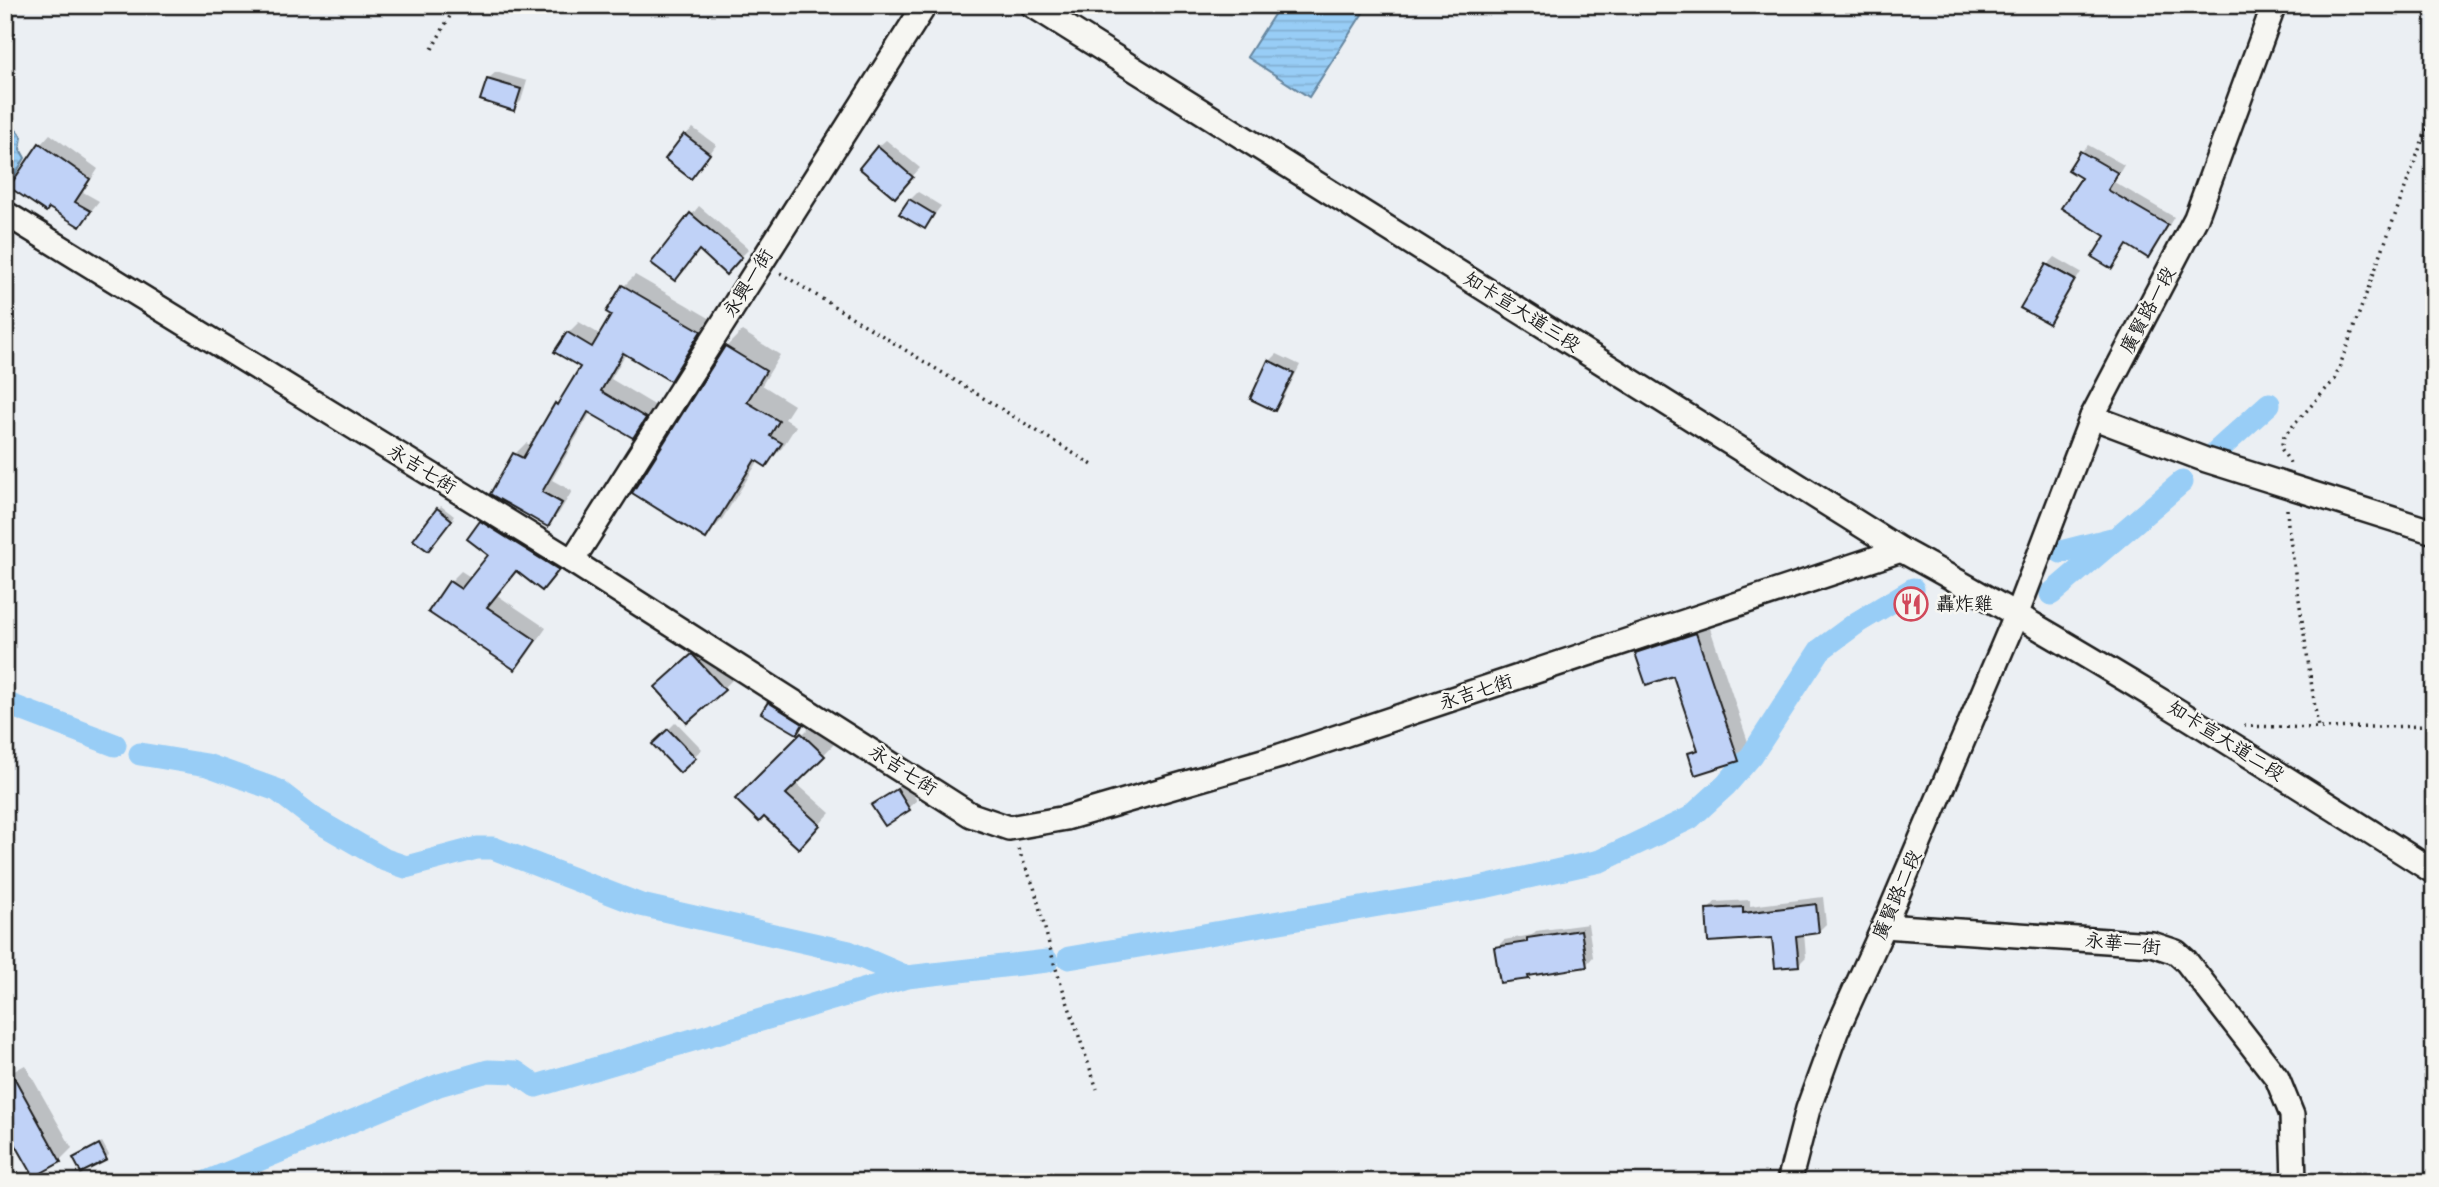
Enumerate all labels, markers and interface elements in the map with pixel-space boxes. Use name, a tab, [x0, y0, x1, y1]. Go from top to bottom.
street label: 永興一街	[718, 244, 778, 322]
street label: 廣賢路一段	[2115, 262, 2181, 358]
street label: 知卡宣大道三段	[1459, 267, 1585, 357]
street label: 永吉七街	[383, 439, 461, 499]
restaurant icon: 轟炸雞	[1892, 585, 1930, 623]
place label: 轟炸雞	[1936, 592, 1993, 616]
street label: 永吉七街	[1436, 669, 1516, 715]
street label: 知卡宣大道二段	[2163, 696, 2289, 786]
street label: 永吉七街	[865, 739, 941, 801]
street label: 廣賢路二段	[1867, 847, 1927, 943]
street label: 永華一街	[2084, 928, 2162, 960]

